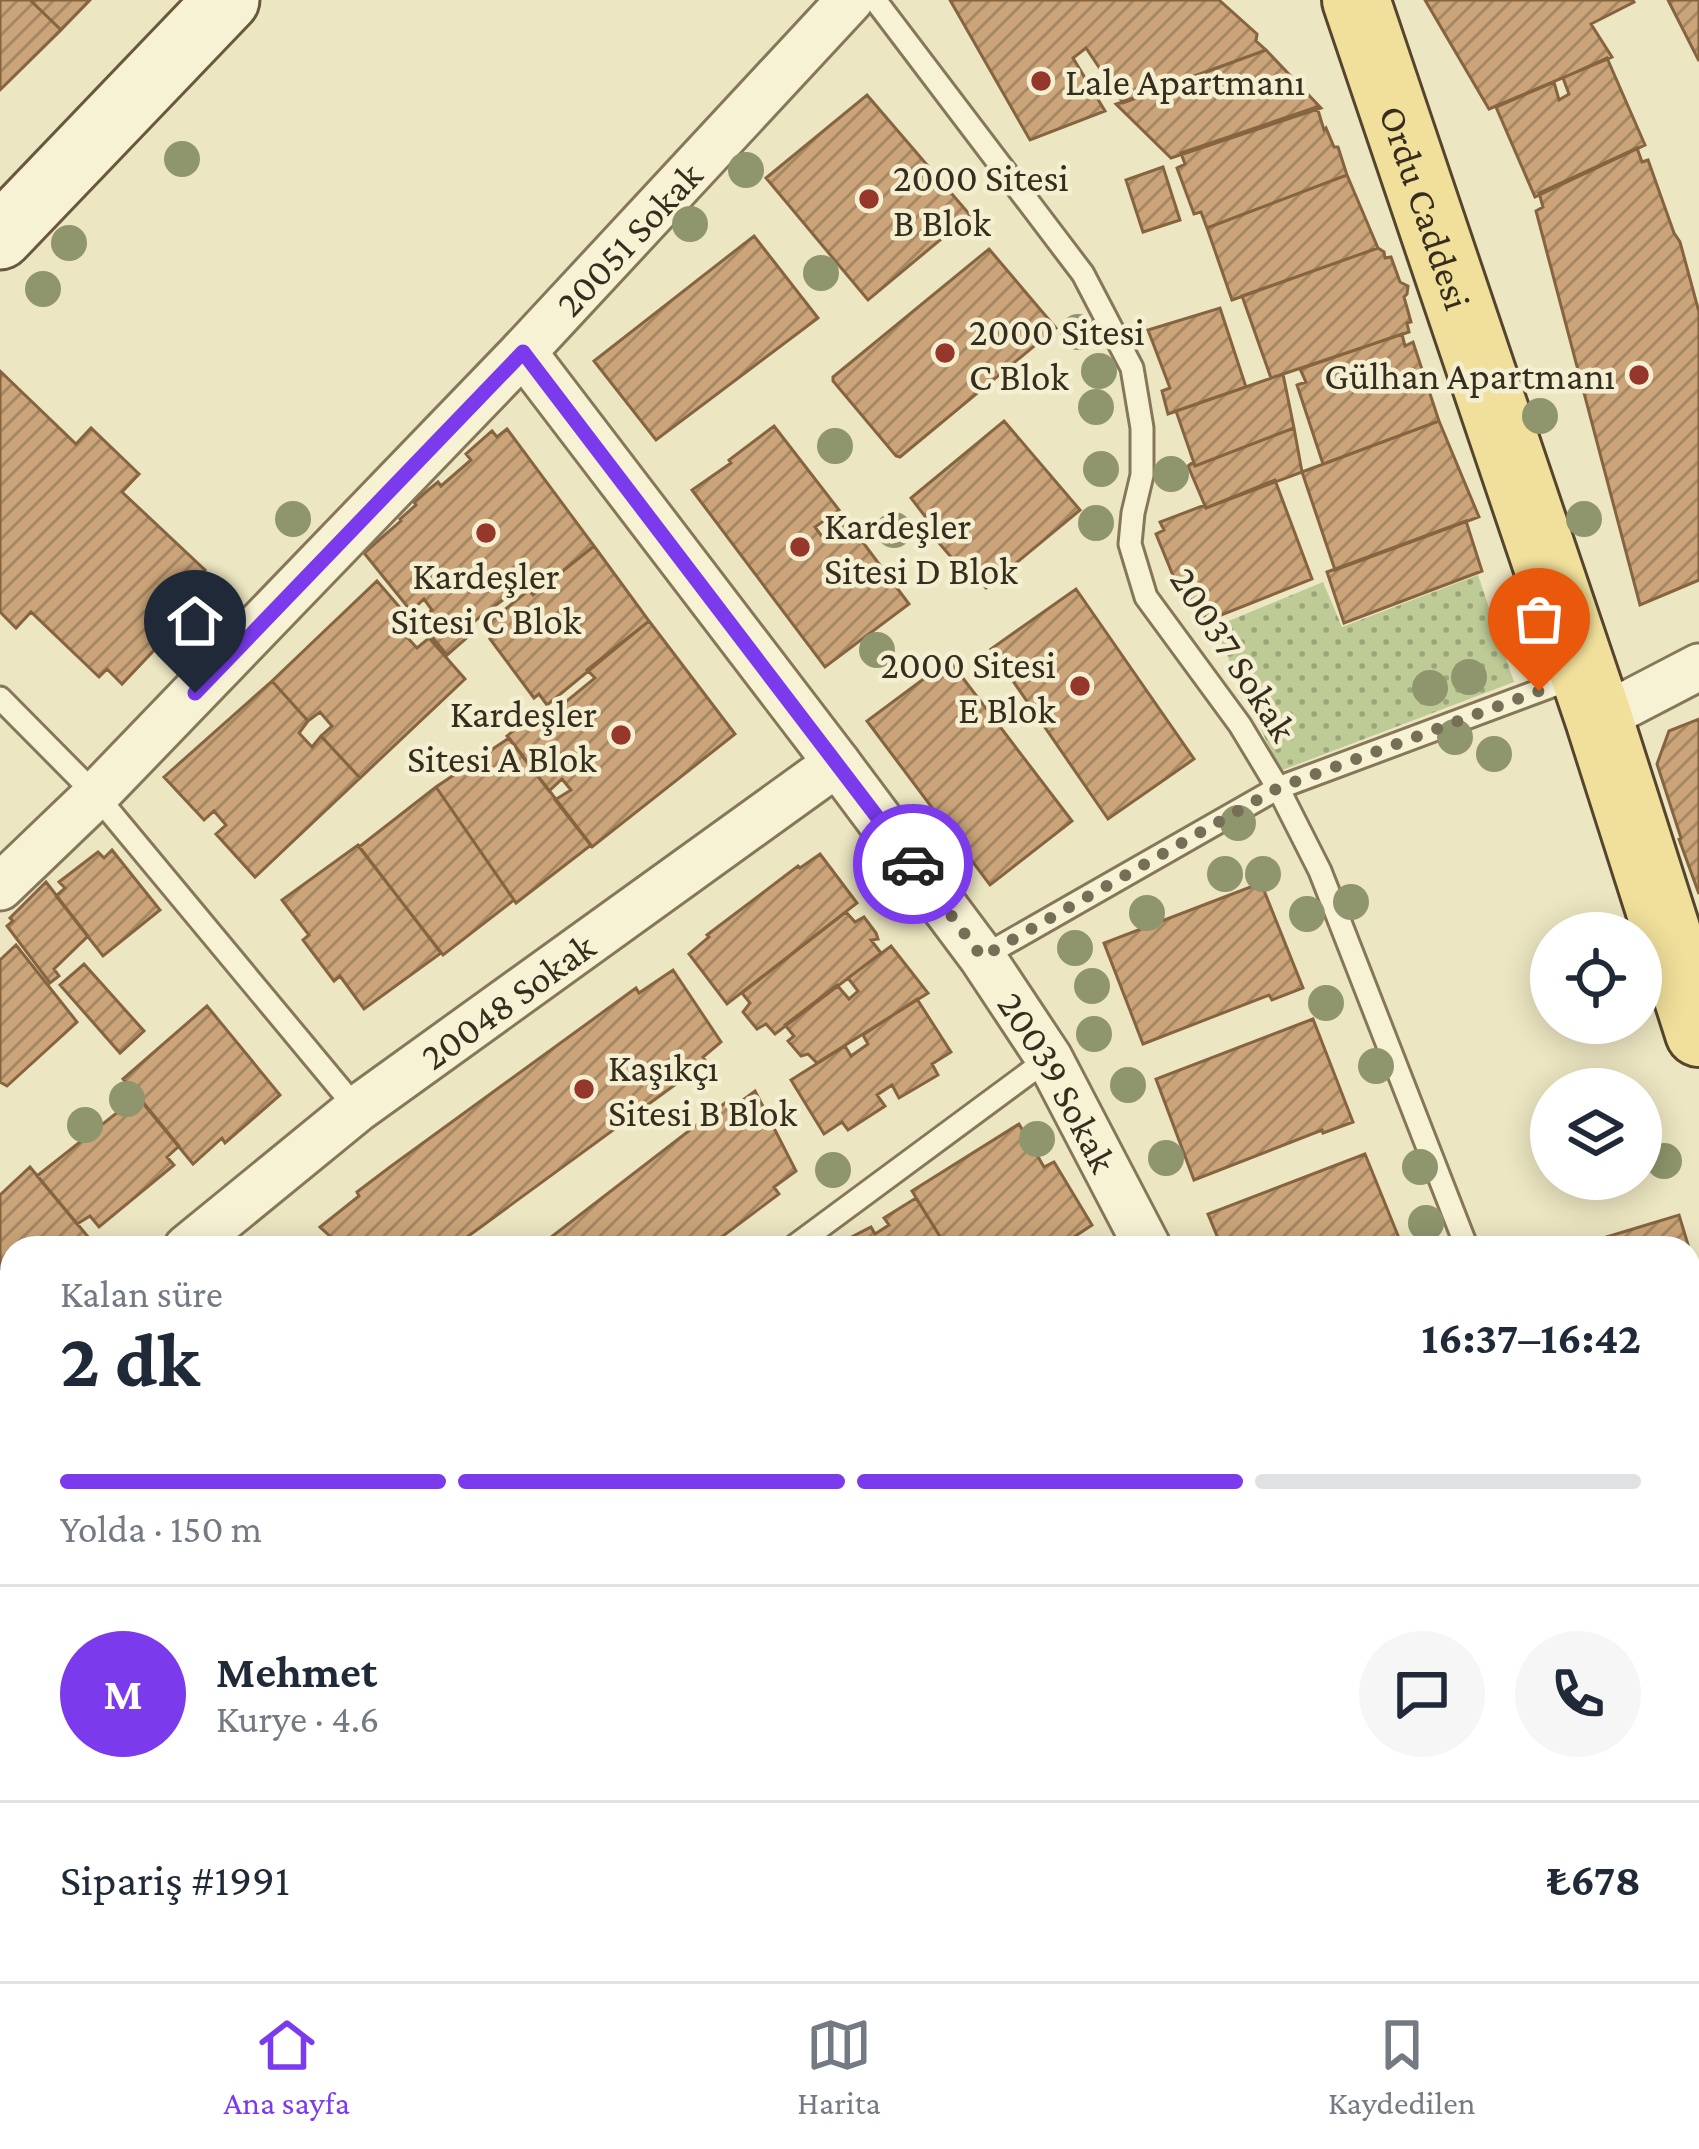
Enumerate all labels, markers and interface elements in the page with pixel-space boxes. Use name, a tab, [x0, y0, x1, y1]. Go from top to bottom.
place label: Lale Apartmanı	[1065, 60, 1305, 104]
marker: Lale Apartmanı	[1028, 68, 1054, 94]
street label: Ordu Caddesi	[1372, 100, 1480, 315]
street label: 20051 Sokak	[547, 153, 710, 324]
place label: 2000 Sitesi B Blok	[893, 156, 1069, 244]
marker: 2000 Sitesi B Blok	[856, 186, 882, 212]
place label: 2000 Sitesi C Blok	[969, 310, 1145, 398]
marker: 2000 Sitesi C Blok	[932, 340, 958, 366]
place label: Gülhan Apartmanı	[1324, 354, 1615, 398]
marker: Gülhan Apartmanı	[1626, 362, 1652, 388]
place label: Kardeşler Sitesi D Blok	[824, 504, 1018, 592]
marker: Kardeşler Sitesi C Blok	[473, 520, 499, 546]
marker: Kardeşler Sitesi D Blok	[787, 534, 813, 560]
place label: Kardeşler Sitesi C Blok	[391, 554, 582, 642]
street label: 20037 Sokak	[1162, 559, 1306, 749]
pin	[1488, 568, 1590, 691]
pin	[144, 570, 246, 693]
icon: bag	[1506, 586, 1572, 652]
icon: home	[162, 588, 228, 654]
place label: 2000 Sitesi E Blok	[880, 643, 1056, 731]
marker: 2000 Sitesi E Blok	[1067, 673, 1093, 699]
place label: Kardeşler Sitesi A Blok	[407, 692, 597, 780]
marker: Kardeşler Sitesi A Blok	[608, 722, 634, 748]
courier	[853, 804, 973, 924]
icon: car	[880, 831, 946, 897]
map controls	[1530, 912, 1662, 1200]
button: locate	[1530, 912, 1662, 1044]
street label: 20048 Sokak	[412, 923, 603, 1078]
street label: 20039 Sokak	[990, 984, 1126, 1180]
place label: Kaşıkçı Sitesi B Blok	[608, 1046, 798, 1134]
button: layers	[1530, 1068, 1662, 1200]
marker: Kaşıkçı Sitesi B Blok	[571, 1076, 597, 1102]
text: Kalan süre	[60, 1272, 223, 1315]
text: 16:37–16:42	[1421, 1313, 1641, 1363]
text: 2 dk	[60, 1316, 200, 1403]
text: Yolda · 150 m	[60, 1507, 262, 1550]
button: chat	[1359, 1631, 1485, 1757]
button: phone	[1515, 1631, 1641, 1757]
text: Mehmet	[216, 1647, 377, 1697]
text: M	[103, 1669, 143, 1719]
text: Kurye · 4.6	[216, 1697, 379, 1740]
text: Sipariş #1991	[60, 1855, 290, 1905]
text: ₺678	[1547, 1855, 1641, 1905]
tab: Ana sayfa	[224, 2012, 350, 2121]
tab: Harita	[797, 2012, 881, 2121]
tab: Kaydedilen	[1328, 2012, 1475, 2121]

